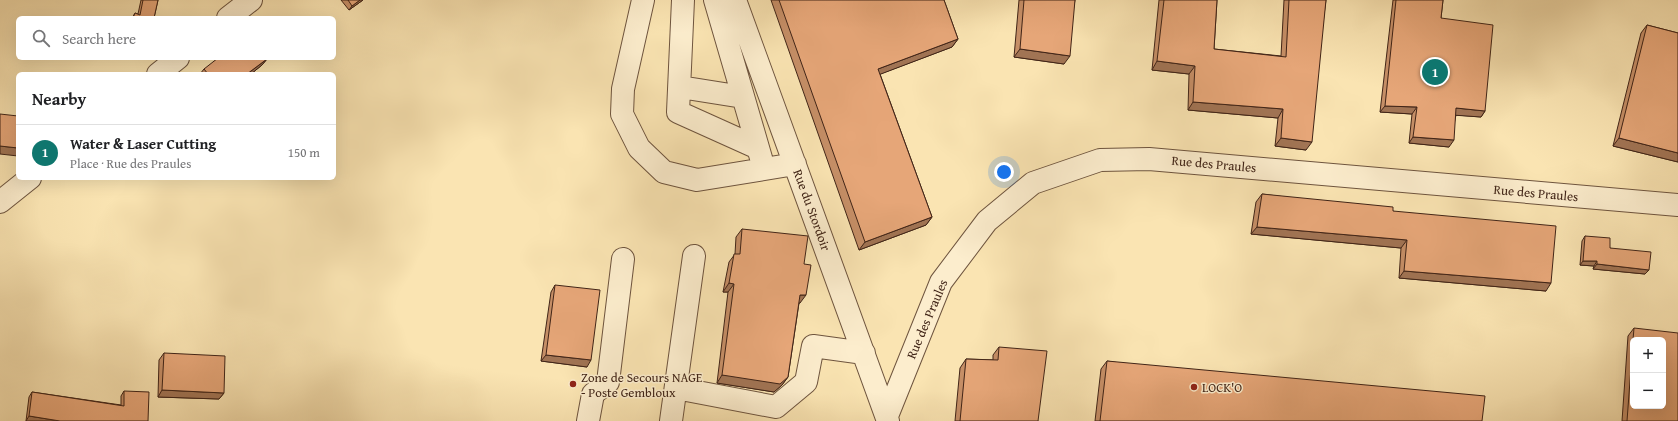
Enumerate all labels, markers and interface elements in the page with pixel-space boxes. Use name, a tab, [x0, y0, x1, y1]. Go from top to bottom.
search box	[16, 16, 336, 60]
icon: search	[30, 27, 52, 49]
text: Search here	[62, 28, 136, 49]
pin: 1	[1422, 57, 1448, 87]
text: Nearby	[32, 86, 86, 111]
text: Water & Laser Cutting	[70, 133, 216, 154]
text: 1	[42, 143, 48, 162]
text: 150 m	[288, 143, 320, 162]
street label: Rue des Praules	[1171, 151, 1257, 177]
text: Place · Rue des Praules	[70, 154, 191, 173]
your location	[994, 162, 1014, 182]
street label: Rue du Stordoir	[788, 166, 836, 254]
street label: Rue des Praules	[1493, 180, 1579, 206]
street label: Rue des Praules	[902, 276, 952, 362]
map controls	[1630, 337, 1666, 409]
button: +	[1630, 337, 1666, 373]
place label: Zone de Secours NAGE - Poste Gembloux	[581, 368, 703, 402]
button: −	[1630, 373, 1666, 409]
place label: LOCK'O	[1202, 378, 1242, 397]
marker: Zone de Secours NAGE - Poste Gembloux	[568, 379, 578, 389]
marker: LOCK'O	[1189, 382, 1199, 392]

